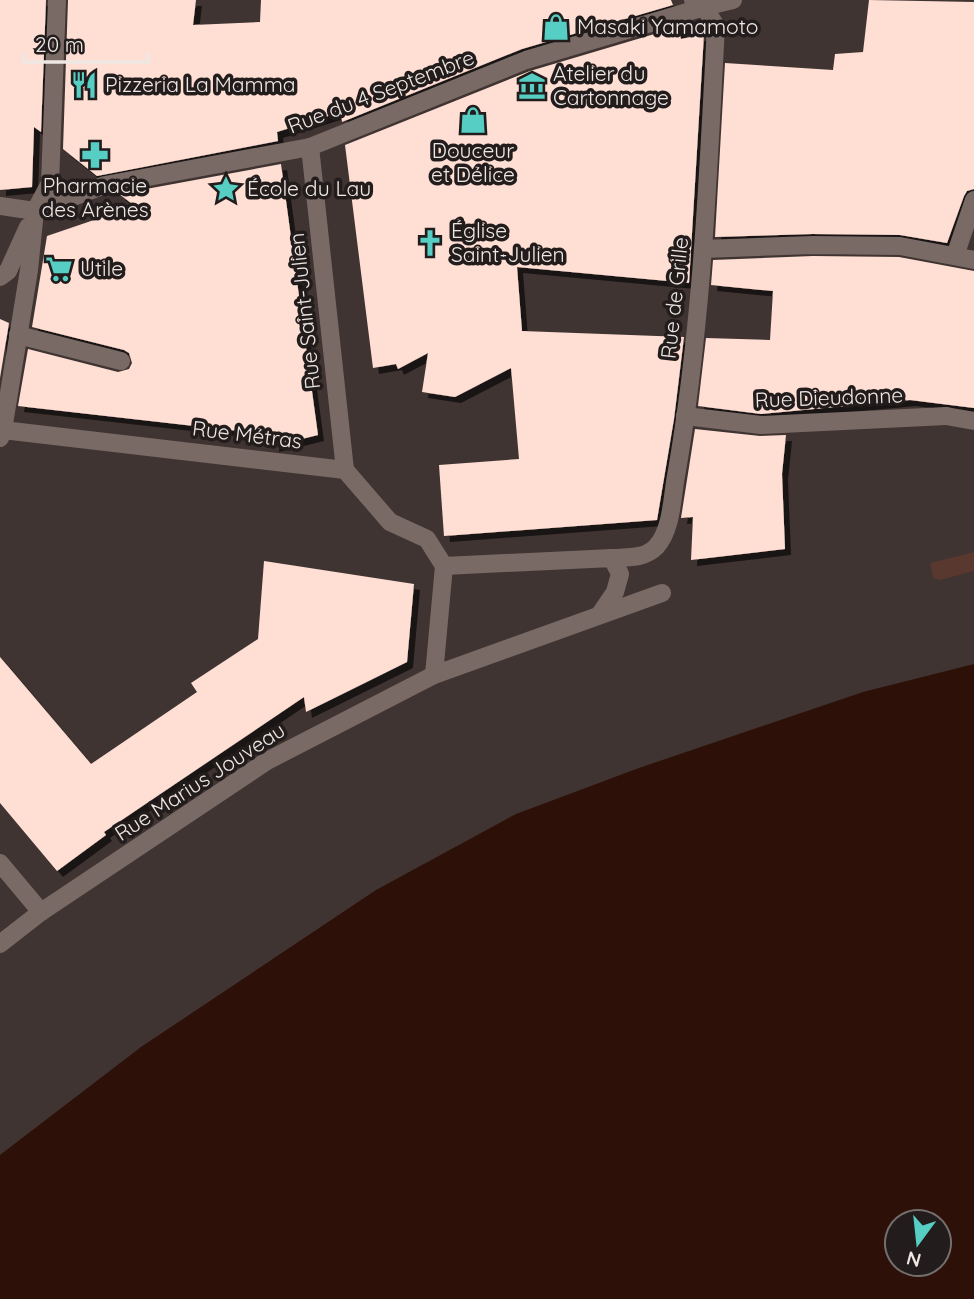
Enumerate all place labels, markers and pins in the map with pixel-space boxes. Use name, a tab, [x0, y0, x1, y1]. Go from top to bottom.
shop icon: Masaki Yamamoto	[541, 12, 571, 42]
place label: Masaki Yamamoto	[577, 13, 759, 39]
place label: Atelier du Cartonnage	[553, 60, 669, 110]
restaurant icon: Pizzeria La Mamma	[69, 70, 99, 100]
place label: Pizzeria La Mamma	[105, 71, 296, 97]
museum icon: Atelier du Cartonnage	[517, 71, 547, 101]
shop icon: Douceur et Délice	[458, 105, 488, 135]
place label: Douceur et Délice	[431, 137, 515, 187]
pharmacy icon: Pharmacie des Arènes	[80, 140, 110, 170]
place label: Pharmacie des Arènes	[41, 172, 149, 222]
place icon: École du Lau	[211, 174, 241, 204]
place label: École du Lau	[247, 175, 371, 201]
place label: Église Saint-Julien	[451, 217, 565, 267]
church icon: Église Saint-Julien	[415, 228, 445, 258]
supermarket icon: Utile	[44, 254, 74, 284]
place label: Utile	[80, 255, 123, 281]

